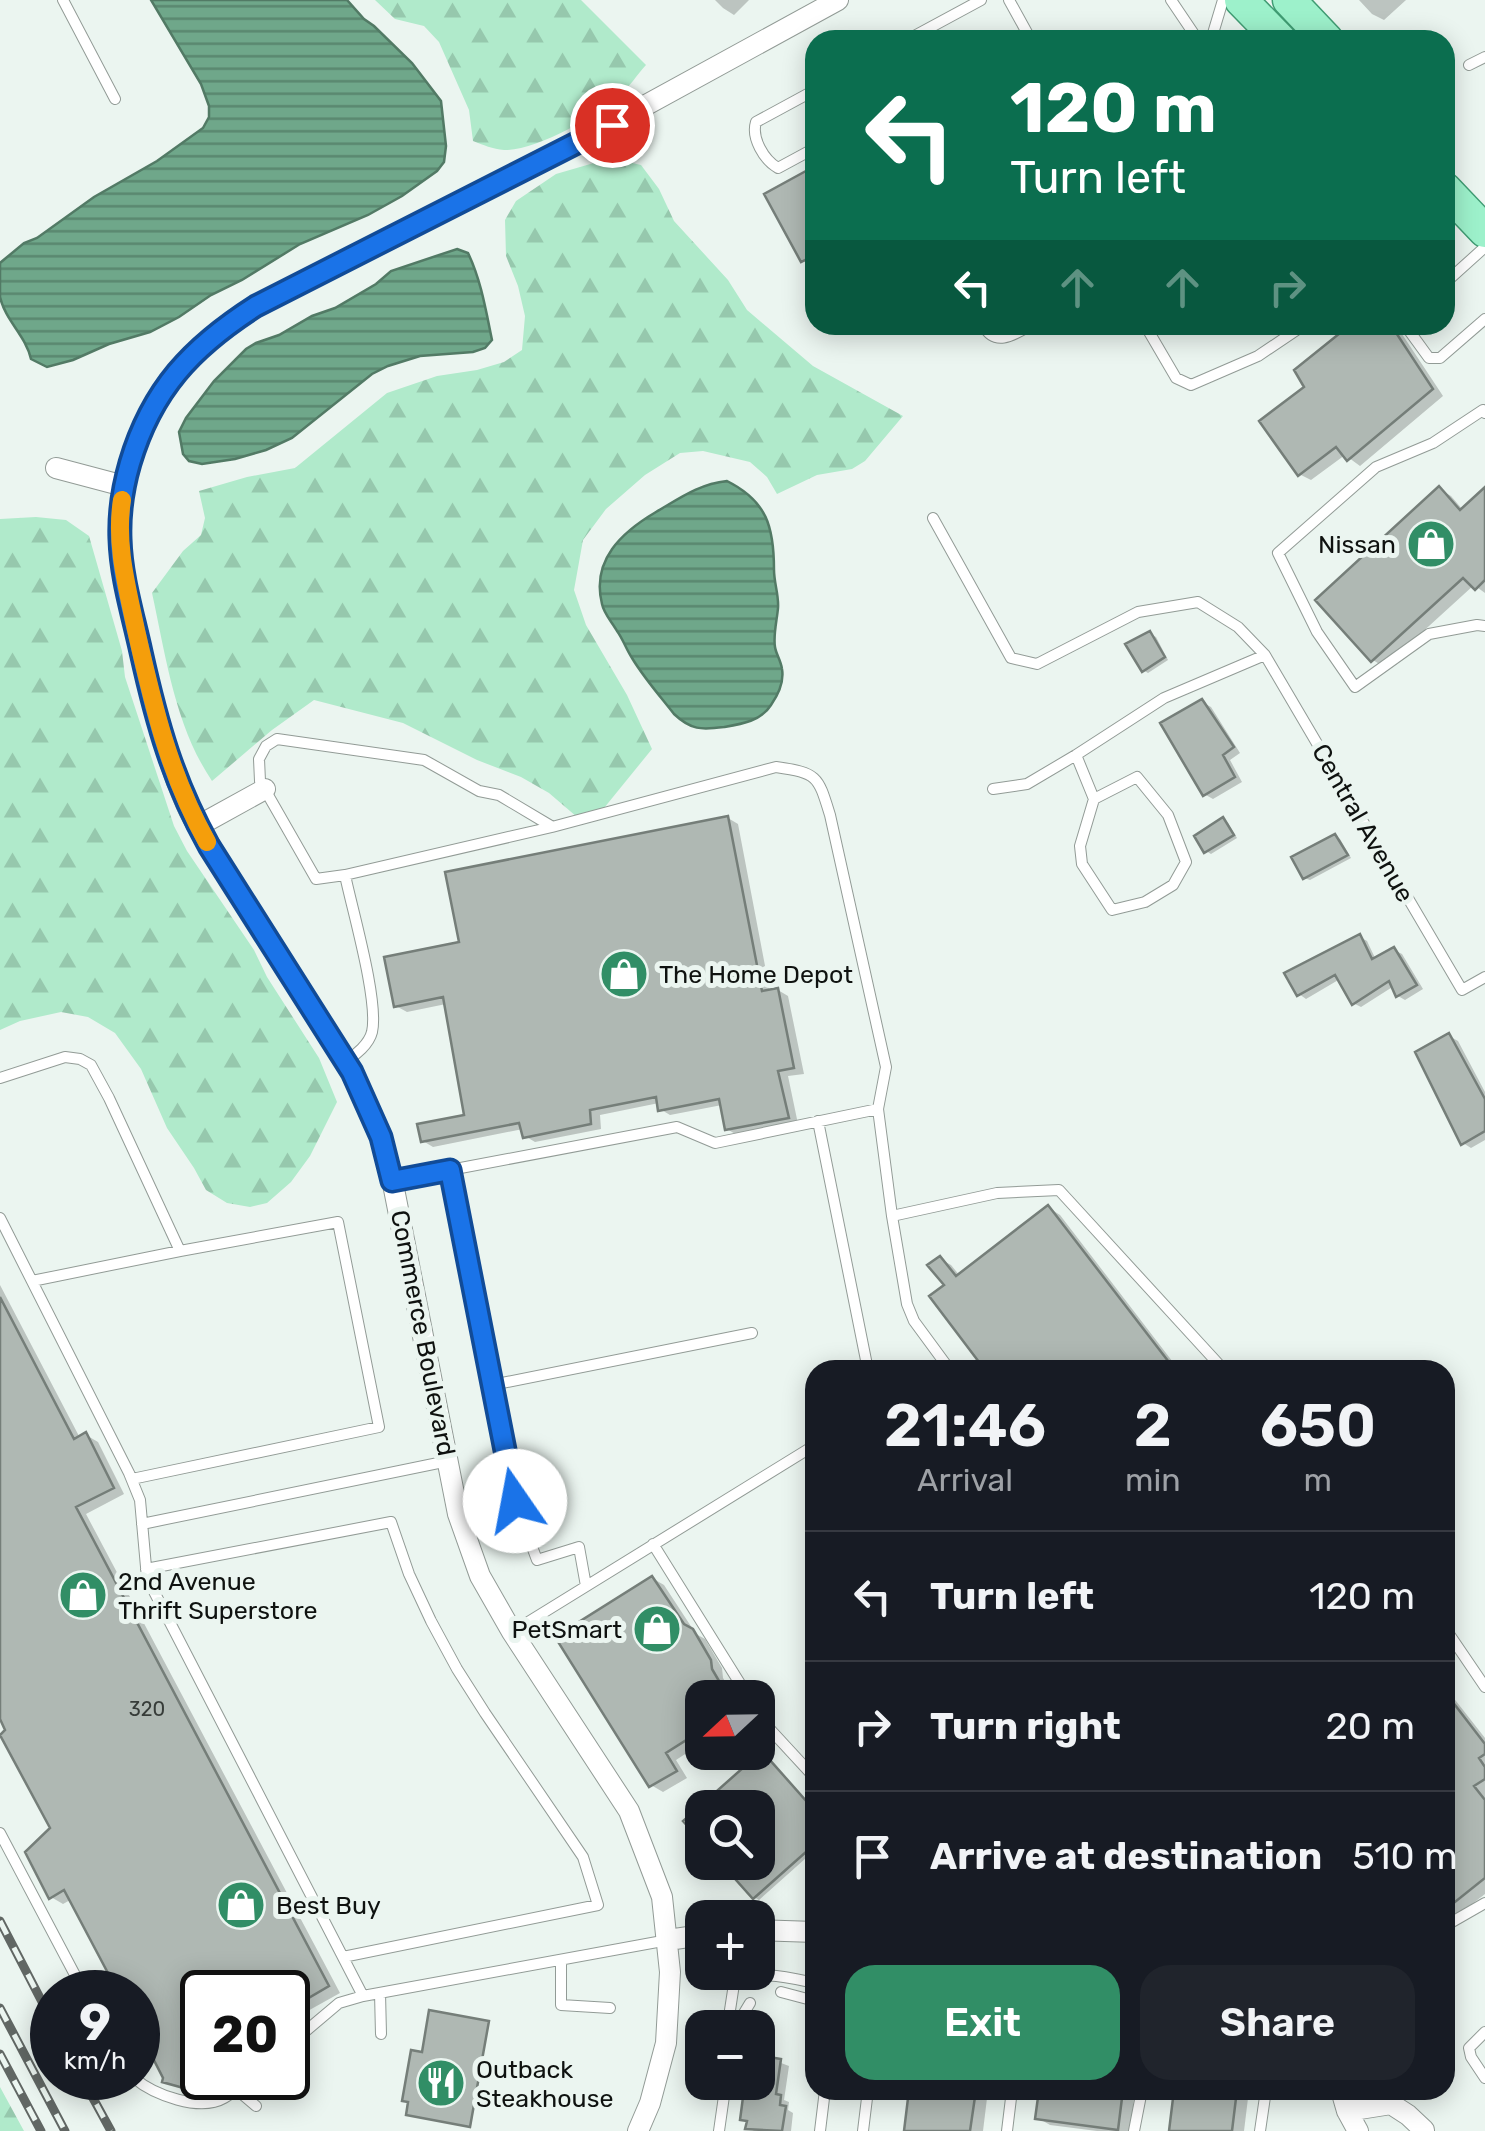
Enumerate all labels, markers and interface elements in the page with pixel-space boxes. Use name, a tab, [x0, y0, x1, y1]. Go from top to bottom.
text: 120 m	[1010, 67, 1217, 150]
icon: left	[845, 70, 975, 200]
pin	[570, 83, 655, 168]
icon: arrive	[585, 98, 640, 153]
text: Turn left	[1010, 151, 1186, 204]
icon: left	[945, 260, 1000, 315]
icon: ahead	[1050, 260, 1105, 315]
icon: ahead	[1155, 260, 1210, 315]
icon: right	[1260, 260, 1315, 315]
shop icon: Nissan	[1405, 518, 1457, 570]
place label: Nissan	[1318, 530, 1396, 559]
street label: Central Avenue	[1306, 739, 1420, 907]
shop icon: The Home Depot	[598, 948, 650, 1000]
place label: The Home Depot	[659, 960, 853, 989]
street label: Commerce Boulevard	[385, 1208, 461, 1458]
text: 21:46	[884, 1390, 1046, 1461]
text: 2	[1134, 1390, 1172, 1461]
text: 650	[1260, 1390, 1376, 1461]
position arrow	[463, 1449, 567, 1553]
text: Arrival	[917, 1461, 1013, 1499]
text: min	[1125, 1461, 1181, 1499]
text: m	[1304, 1461, 1332, 1499]
place label: 2nd Avenue Thrift Superstore	[118, 1567, 317, 1625]
shop icon: 2nd Avenue Thrift Superstore	[57, 1569, 109, 1621]
icon: left	[845, 1569, 900, 1624]
text: Turn left	[930, 1573, 1094, 1619]
text: 120 m	[1309, 1573, 1415, 1619]
shop icon: PetSmart	[631, 1603, 683, 1655]
place label: PetSmart	[512, 1615, 622, 1644]
north arrow	[685, 1680, 775, 1770]
map controls	[685, 1680, 775, 2100]
house number: 320	[129, 1697, 165, 1721]
icon: right	[845, 1699, 900, 1754]
text: Turn right	[930, 1703, 1121, 1749]
text: 20 m	[1325, 1703, 1415, 1749]
button: search	[685, 1790, 775, 1880]
icon: arrive	[845, 1829, 900, 1884]
text: Arrive at destination	[930, 1833, 1322, 1879]
text: 510 m	[1352, 1833, 1458, 1879]
shop icon: Best Buy	[215, 1879, 267, 1931]
place label: Best Buy	[276, 1891, 381, 1920]
button: +	[685, 1900, 775, 1990]
button: Exit	[845, 1965, 1120, 2080]
button: Share	[1140, 1965, 1415, 2080]
speed limit sign: 20	[180, 1970, 310, 2100]
text: 9	[79, 1993, 111, 2053]
button: −	[685, 2010, 775, 2100]
text: km/h	[64, 2046, 126, 2075]
place label: Outback Steakhouse	[476, 2055, 613, 2113]
restaurant icon: Outback Steakhouse	[415, 2057, 467, 2109]

